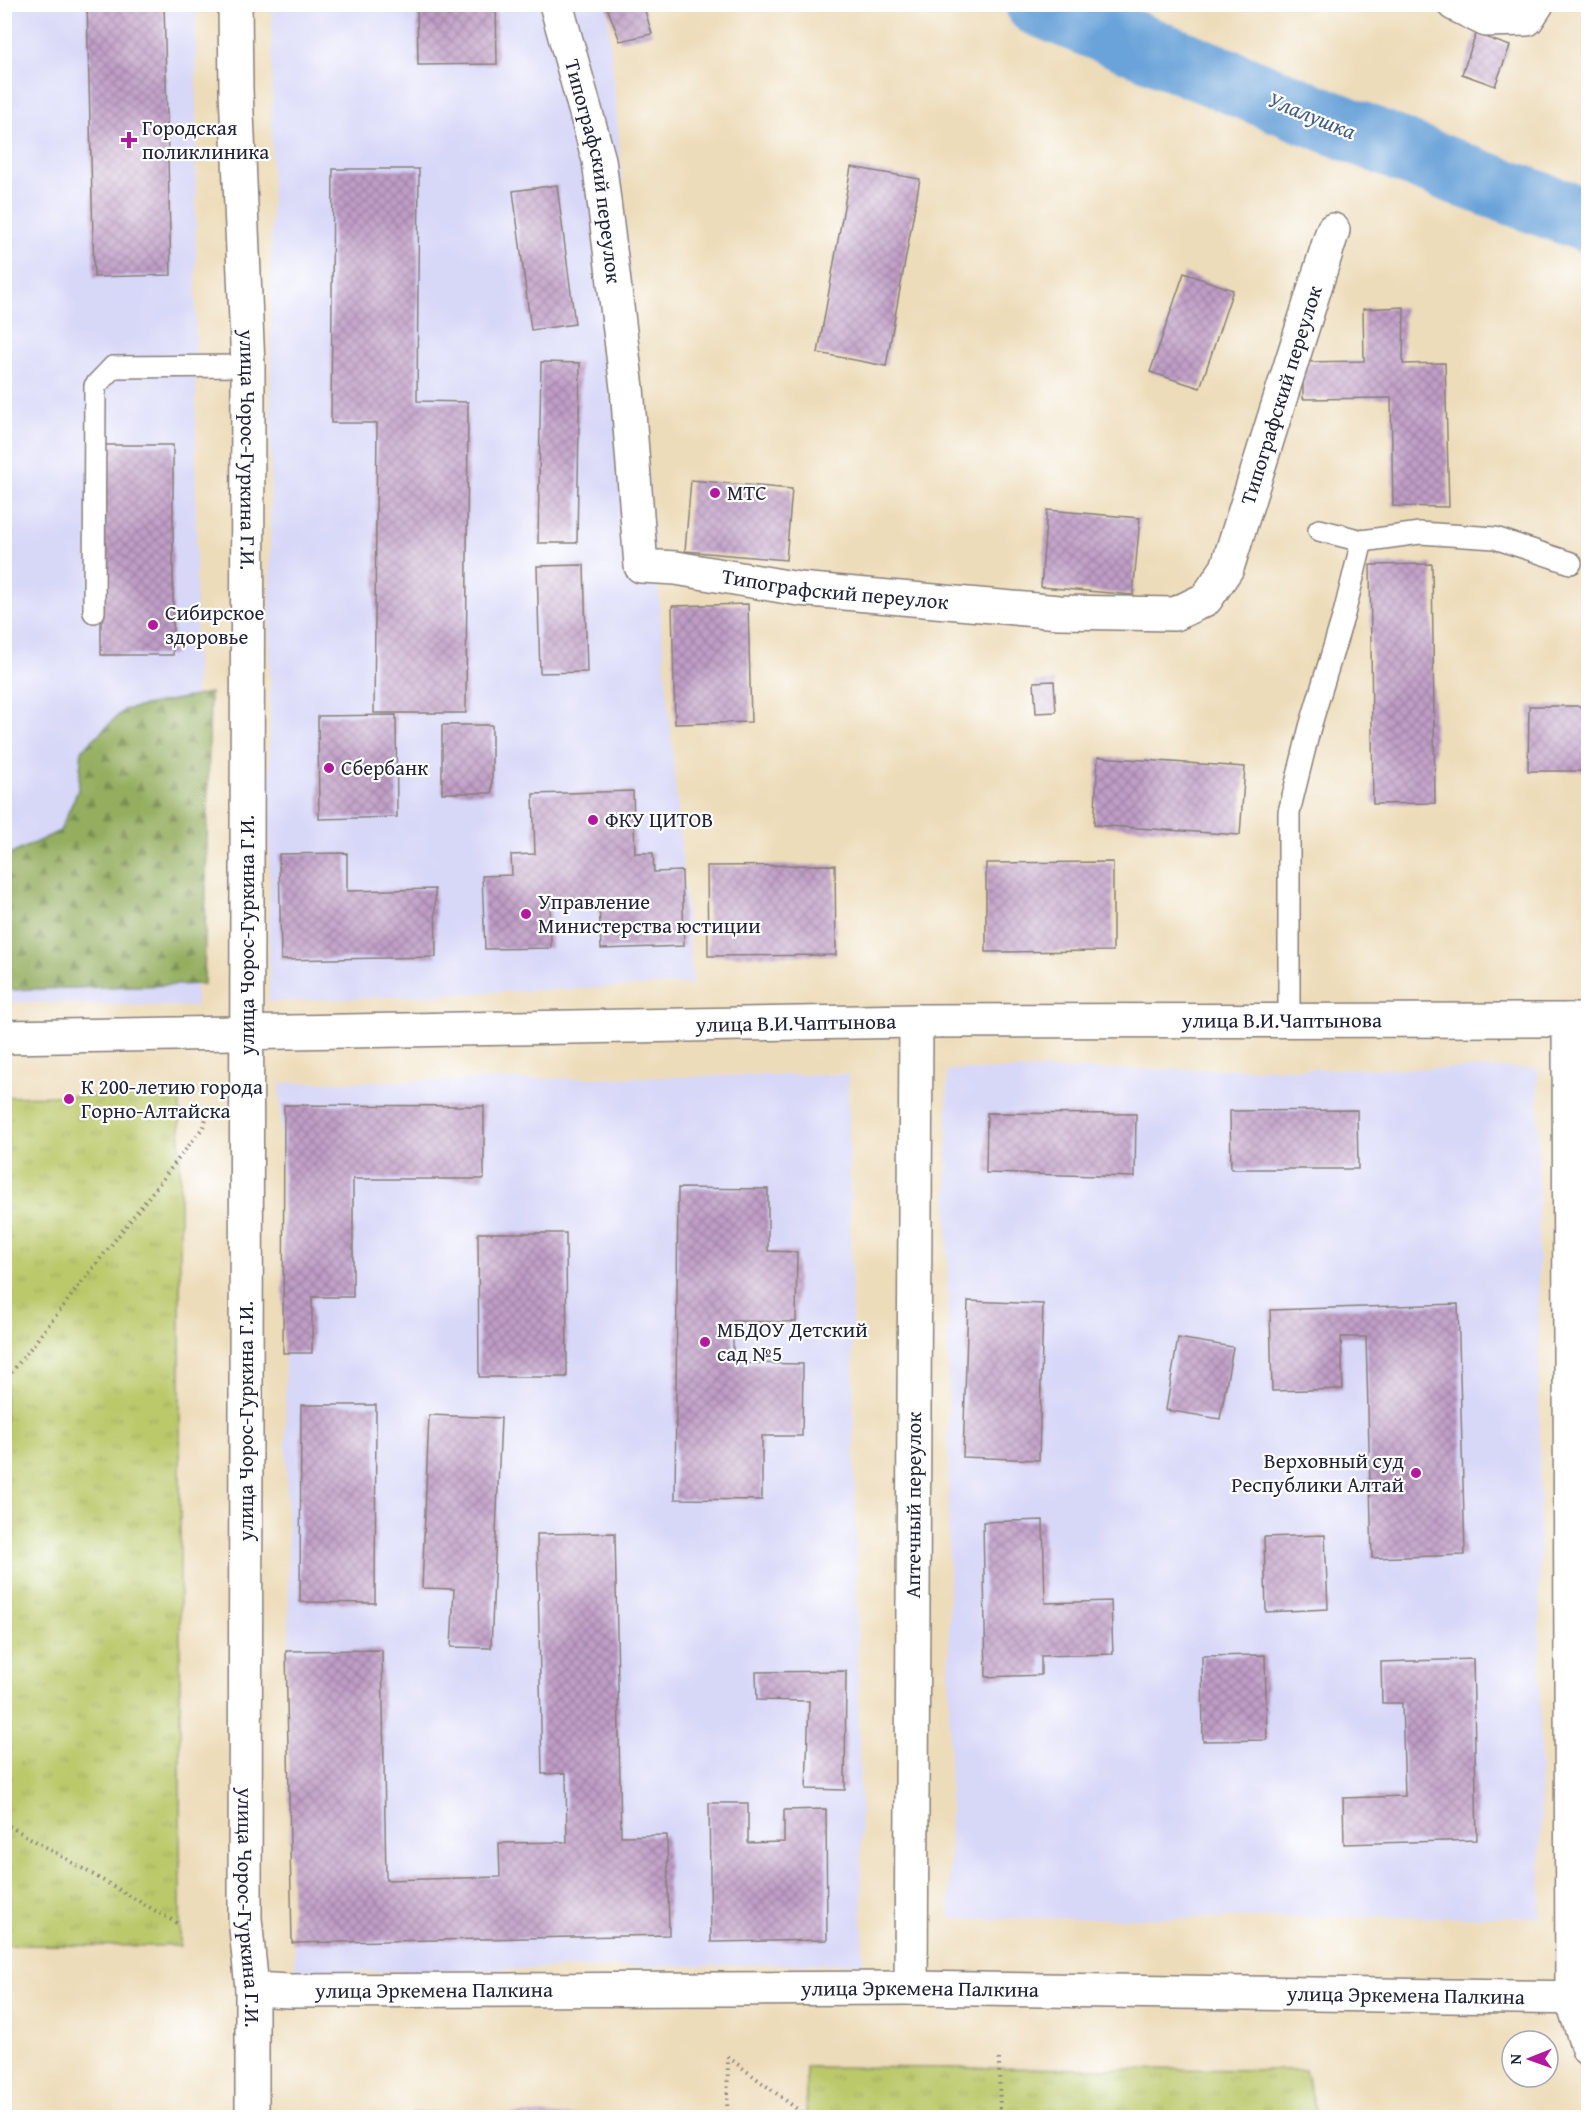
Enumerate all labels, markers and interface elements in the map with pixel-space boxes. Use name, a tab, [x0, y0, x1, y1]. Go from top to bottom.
street label: Типографский переулок	[557, 56, 630, 285]
water label: Улалушка	[1263, 83, 1361, 147]
place label: Городская поликлиника	[142, 112, 269, 167]
marker: Городская поликлиника	[120, 131, 138, 149]
street label: Типографский переулок	[1232, 282, 1330, 508]
street label: улица Чорос-Гуркина Г.И.	[231, 328, 264, 570]
place label: МТС	[727, 477, 767, 508]
marker: МТС	[708, 486, 722, 500]
street label: Типографский переулок	[720, 560, 950, 617]
place label: Сибирское здоровье	[165, 597, 264, 652]
marker: Сибирское здоровье	[146, 618, 160, 632]
place label: Сбербанк	[341, 752, 428, 783]
marker: Сбербанк	[322, 761, 336, 775]
place label: ФКУ ЦИТОВ	[605, 804, 713, 835]
marker: ФКУ ЦИТОВ	[586, 813, 600, 827]
street label: улица Чорос-Гуркина Г.И.	[231, 815, 262, 1056]
place label: Управление Министерства юстиции	[538, 886, 761, 941]
marker: Управление Министерства юстиции	[519, 907, 533, 921]
street label: улица В.И.Чаптынова	[1181, 1004, 1382, 1036]
street label: улица В.И.Чаптынова	[694, 1005, 896, 1040]
place label: К 200-летию города Горно-Алтайска	[81, 1071, 263, 1126]
marker: К 200-летию города Горно-Алтайска	[62, 1092, 76, 1106]
street label: улица Чорос-Гуркина Г.И.	[230, 1301, 261, 1542]
place label: МБДОУ Детский сад №5	[717, 1314, 868, 1369]
marker: МБДОУ Детский сад №5	[698, 1335, 712, 1349]
street label: Аптечный переулок	[897, 1412, 929, 1598]
place label: Верховный суд Республики Алтай	[1231, 1445, 1405, 1500]
marker: Верховный суд Республики Алтай	[1409, 1466, 1423, 1480]
street label: улица Чорос-Гуркина Г.И.	[230, 1786, 268, 2028]
street label: улица Эркемена Палкина	[800, 1972, 1039, 2005]
street label: улица Эркемена Палкина	[314, 1974, 553, 2006]
street label: улица Эркемена Палкина	[1286, 1978, 1525, 2012]
north arrow	[1500, 2029, 1560, 2089]
text: N	[1503, 2053, 1527, 2065]

